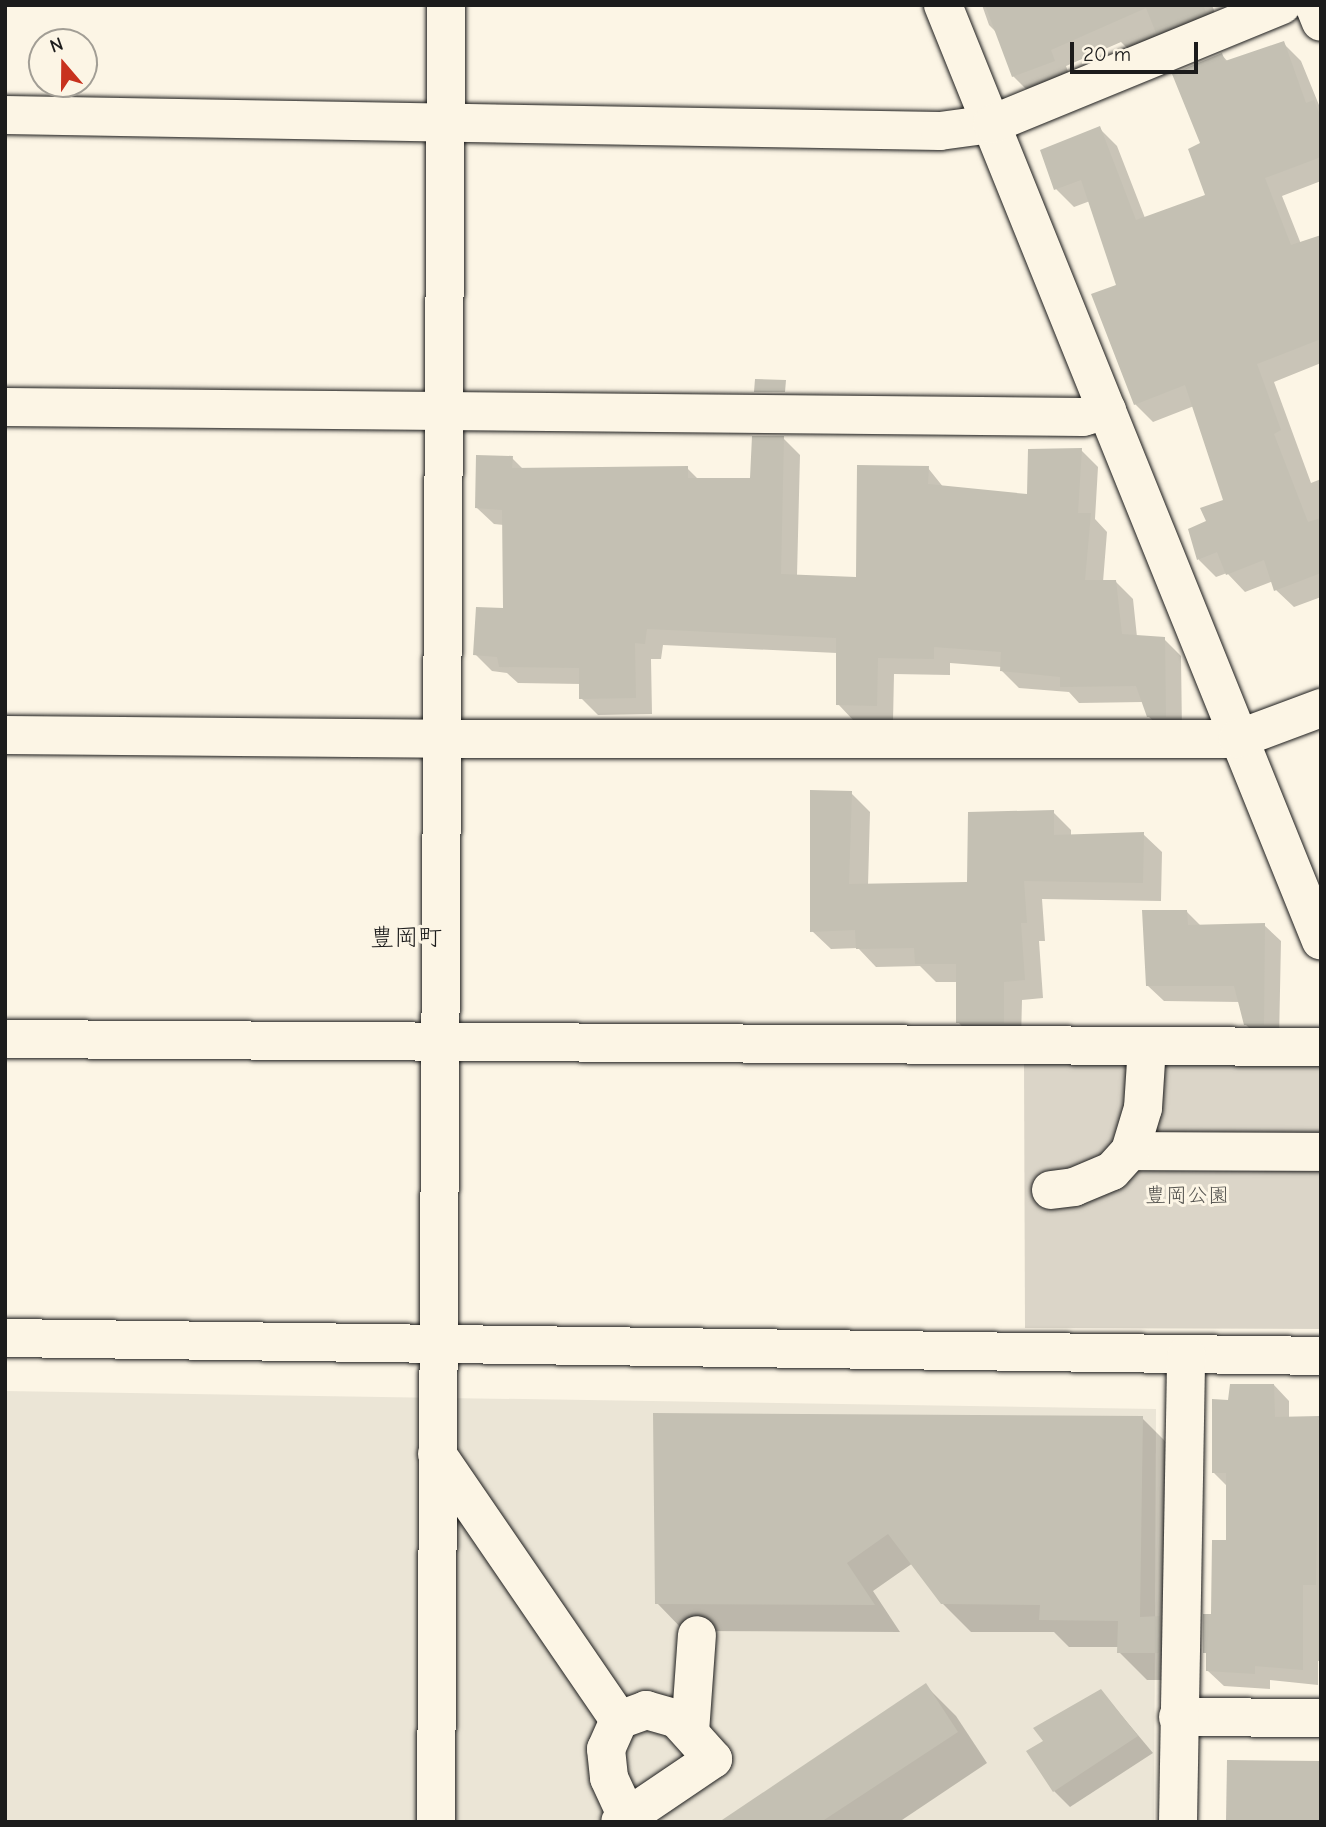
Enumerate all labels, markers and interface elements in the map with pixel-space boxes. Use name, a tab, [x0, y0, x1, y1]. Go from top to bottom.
north arrow	[28, 28, 98, 98]
scale bar	[1074, 28, 1202, 72]
text: N	[47, 33, 66, 58]
text: 20 m	[1083, 42, 1131, 66]
district label: 豊岡町	[370, 924, 442, 952]
park label: 豊岡公園	[1145, 1182, 1229, 1208]

